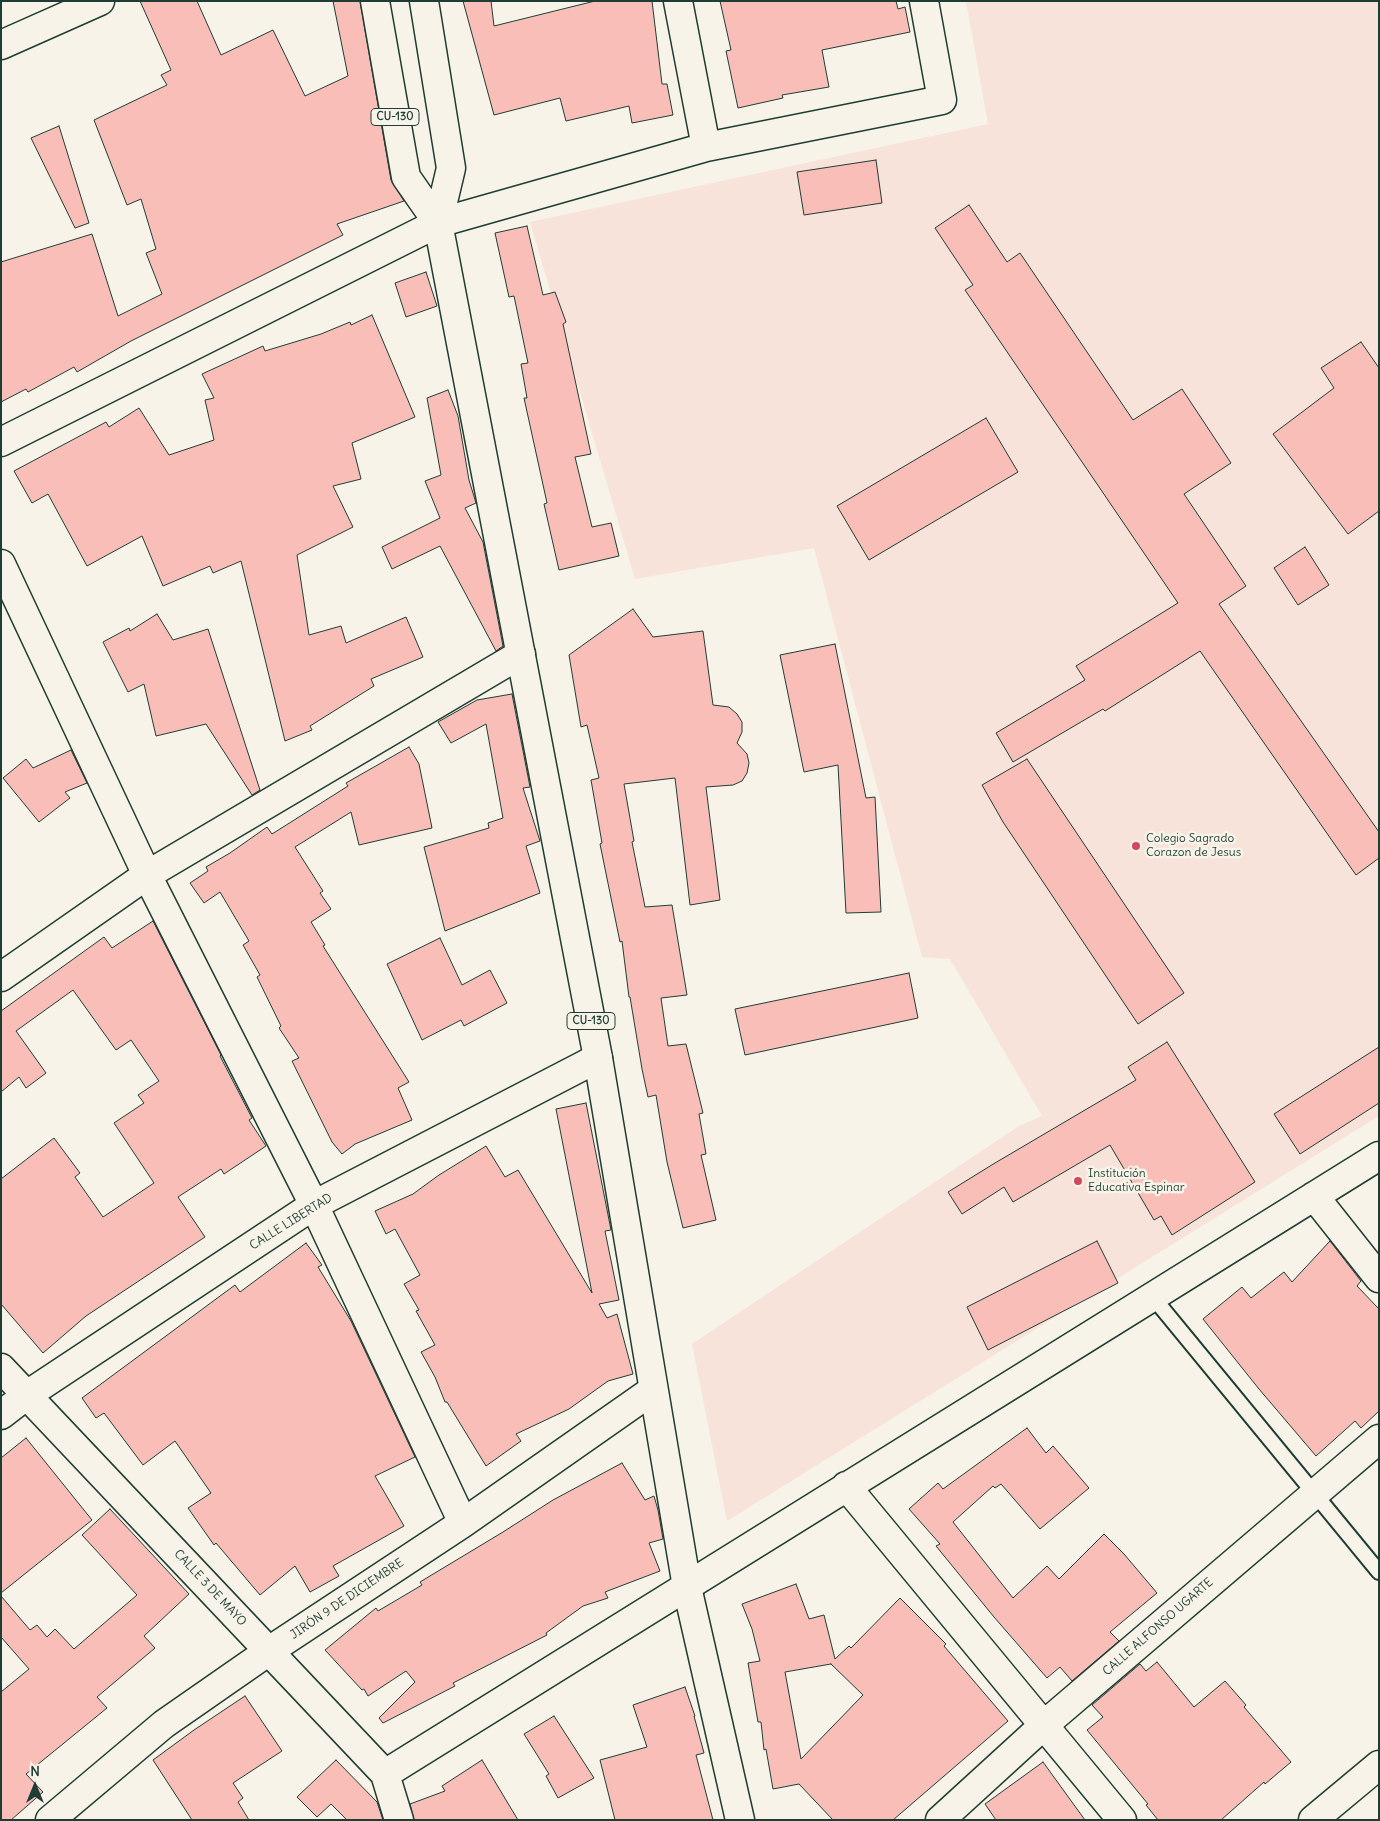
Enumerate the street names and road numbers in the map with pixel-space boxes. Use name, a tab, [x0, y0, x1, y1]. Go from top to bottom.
road number: CU-130	[371, 108, 419, 125]
road number: CU-130	[567, 1012, 615, 1030]
street label: CALLE LIBERTAD	[247, 1191, 335, 1253]
street label: CALLE 3 DE MAYO	[171, 1547, 249, 1629]
street label: JIRÓN 9 DE DICIEMBRE	[288, 1556, 406, 1642]
street label: CALLE ALFONSO UGARTE	[1100, 1575, 1216, 1679]

